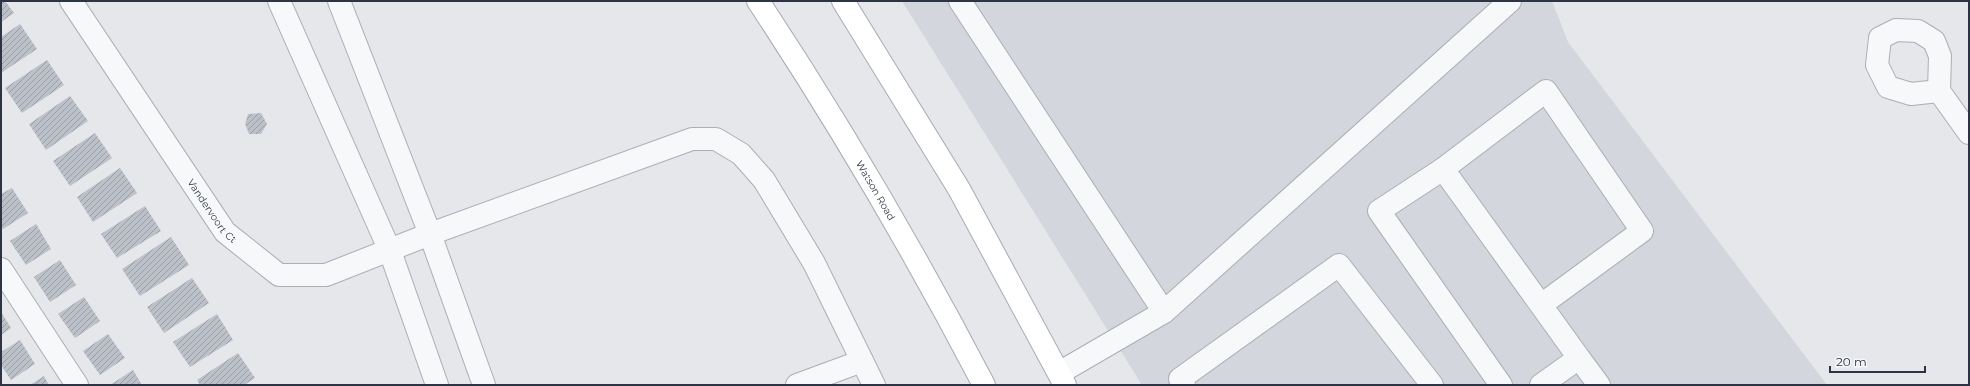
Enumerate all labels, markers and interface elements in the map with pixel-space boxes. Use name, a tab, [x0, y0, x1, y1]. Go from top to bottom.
street label: Watson Road	[853, 158, 899, 223]
street label: Vandervoort Ct	[185, 176, 239, 245]
scale bar	[1830, 348, 1925, 374]
text: 20 m	[1836, 354, 1867, 369]

